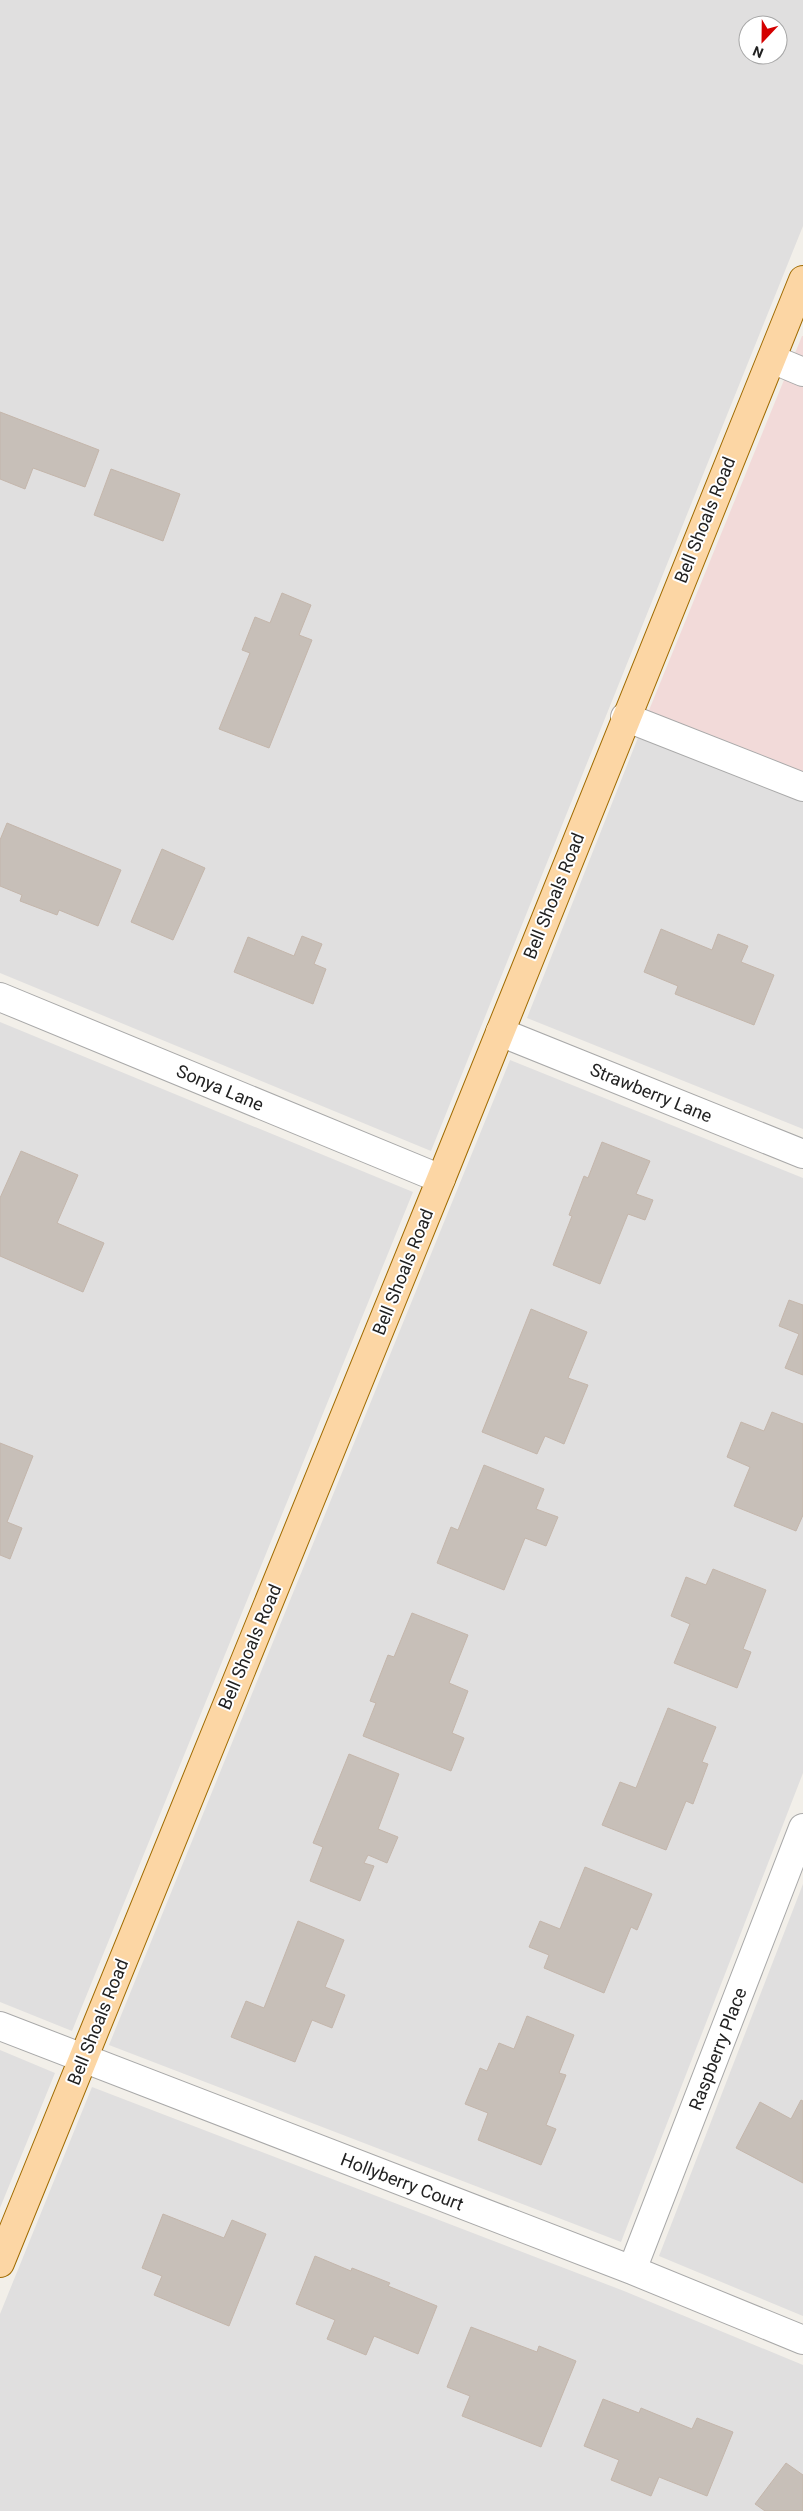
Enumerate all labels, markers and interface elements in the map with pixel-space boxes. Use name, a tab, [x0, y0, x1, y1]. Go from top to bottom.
north arrow	[738, 15, 788, 65]
text: N	[751, 43, 766, 61]
street label: Bell Shoals Road	[670, 454, 739, 586]
street label: Bell Shoals Road	[519, 830, 588, 962]
street label: Strawberry Lane	[587, 1059, 715, 1127]
street label: Sonya Lane	[174, 1060, 267, 1115]
street label: Bell Shoals Road	[368, 1206, 437, 1338]
street label: Bell Shoals Road	[214, 1581, 285, 1713]
street label: Bell Shoals Road	[63, 1956, 132, 2088]
street label: Raspberry Place	[684, 1984, 751, 2113]
street label: Hollyberry Court	[338, 2148, 467, 2215]

